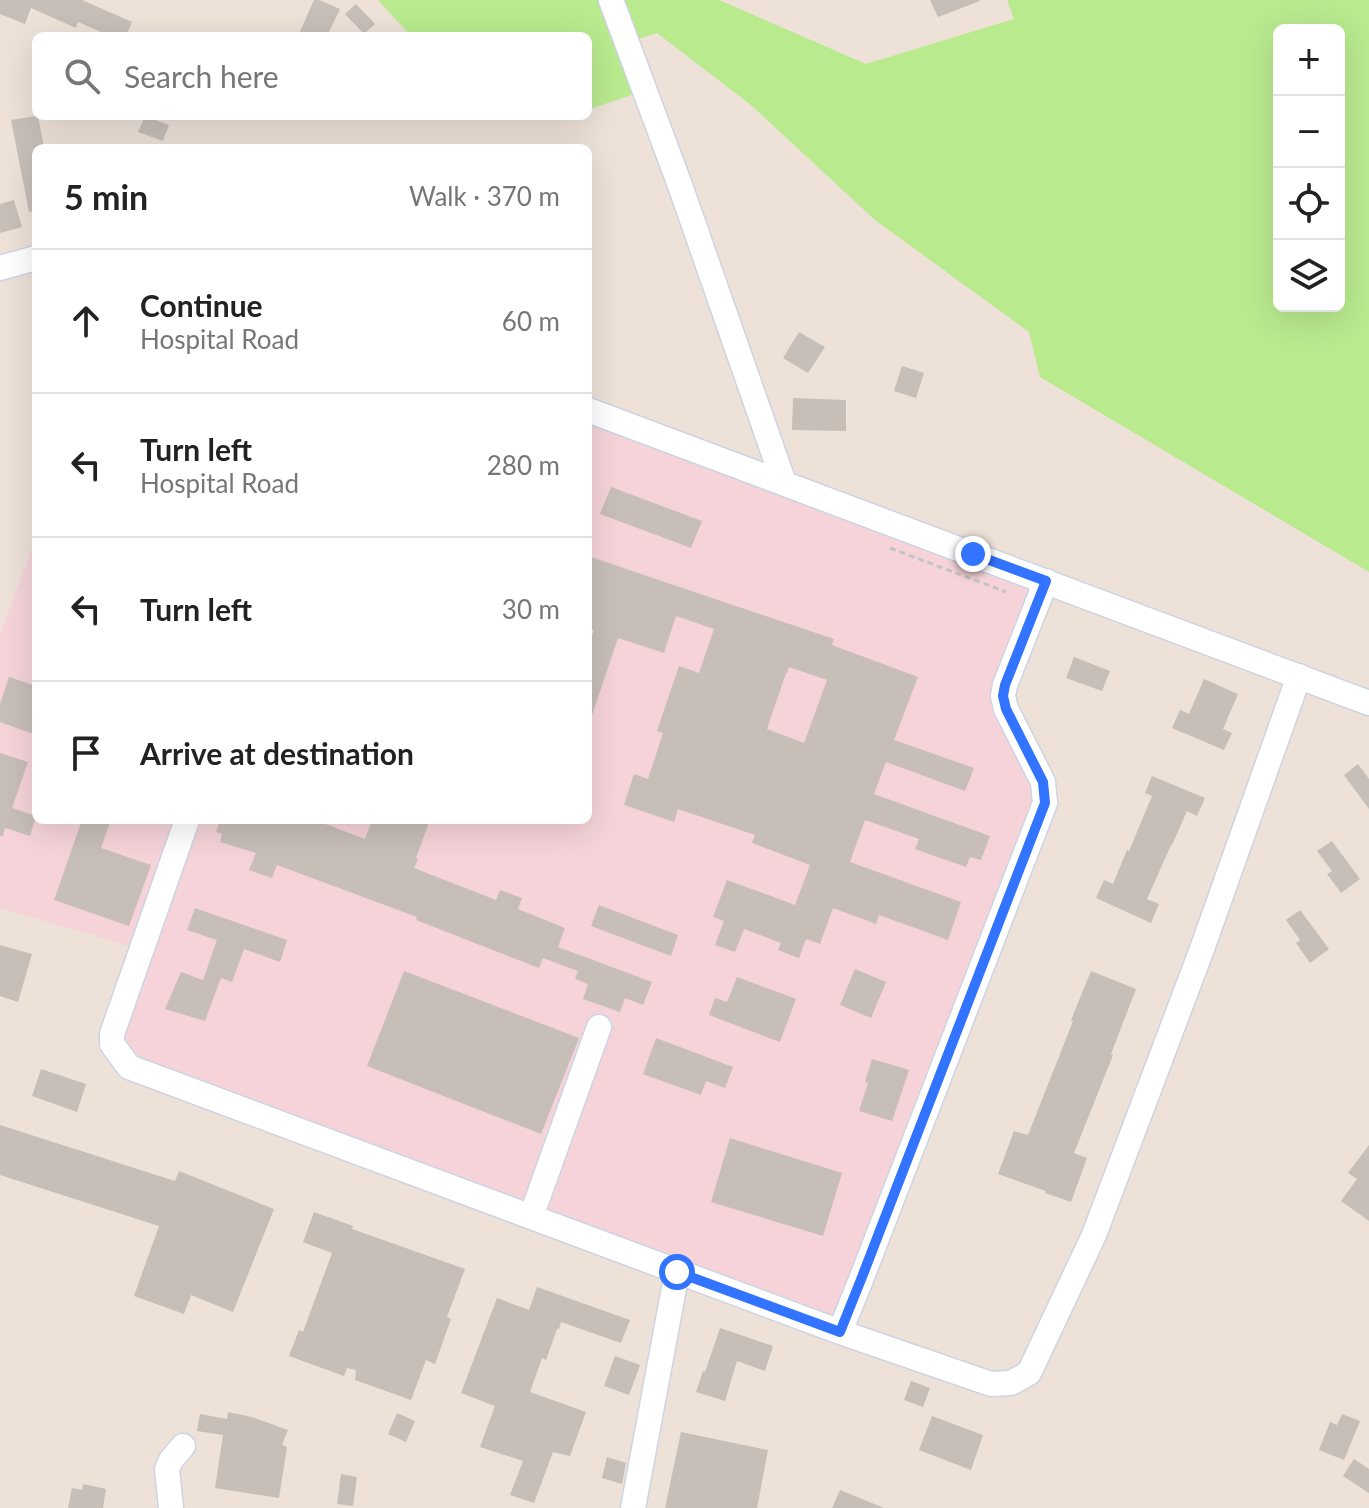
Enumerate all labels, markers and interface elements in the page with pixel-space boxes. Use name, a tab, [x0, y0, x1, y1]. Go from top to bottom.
map controls	[1273, 24, 1345, 312]
button: +	[1273, 24, 1345, 96]
search box	[32, 32, 592, 120]
icon: search	[60, 54, 104, 98]
text: Search here	[124, 58, 279, 94]
button: −	[1273, 96, 1345, 168]
button: locate	[1273, 168, 1345, 240]
text: 5 min	[64, 176, 148, 217]
text: Walk · 370 m	[409, 180, 560, 212]
button: layers	[1273, 240, 1345, 312]
text: Continue	[140, 287, 263, 323]
icon: ahead	[64, 299, 108, 343]
text: 60 m	[502, 305, 560, 337]
text: Hospital Road	[140, 323, 299, 355]
text: Turn left	[140, 431, 252, 467]
icon: left	[64, 443, 108, 487]
text: 280 m	[487, 449, 560, 481]
text: Hospital Road	[140, 467, 299, 499]
route end	[955, 536, 991, 572]
icon: left	[64, 587, 108, 631]
text: Turn left	[140, 591, 252, 627]
text: 30 m	[502, 593, 560, 625]
icon: arrive	[64, 731, 108, 775]
text: Arrive at destination	[140, 735, 414, 771]
route start	[659, 1254, 695, 1290]

